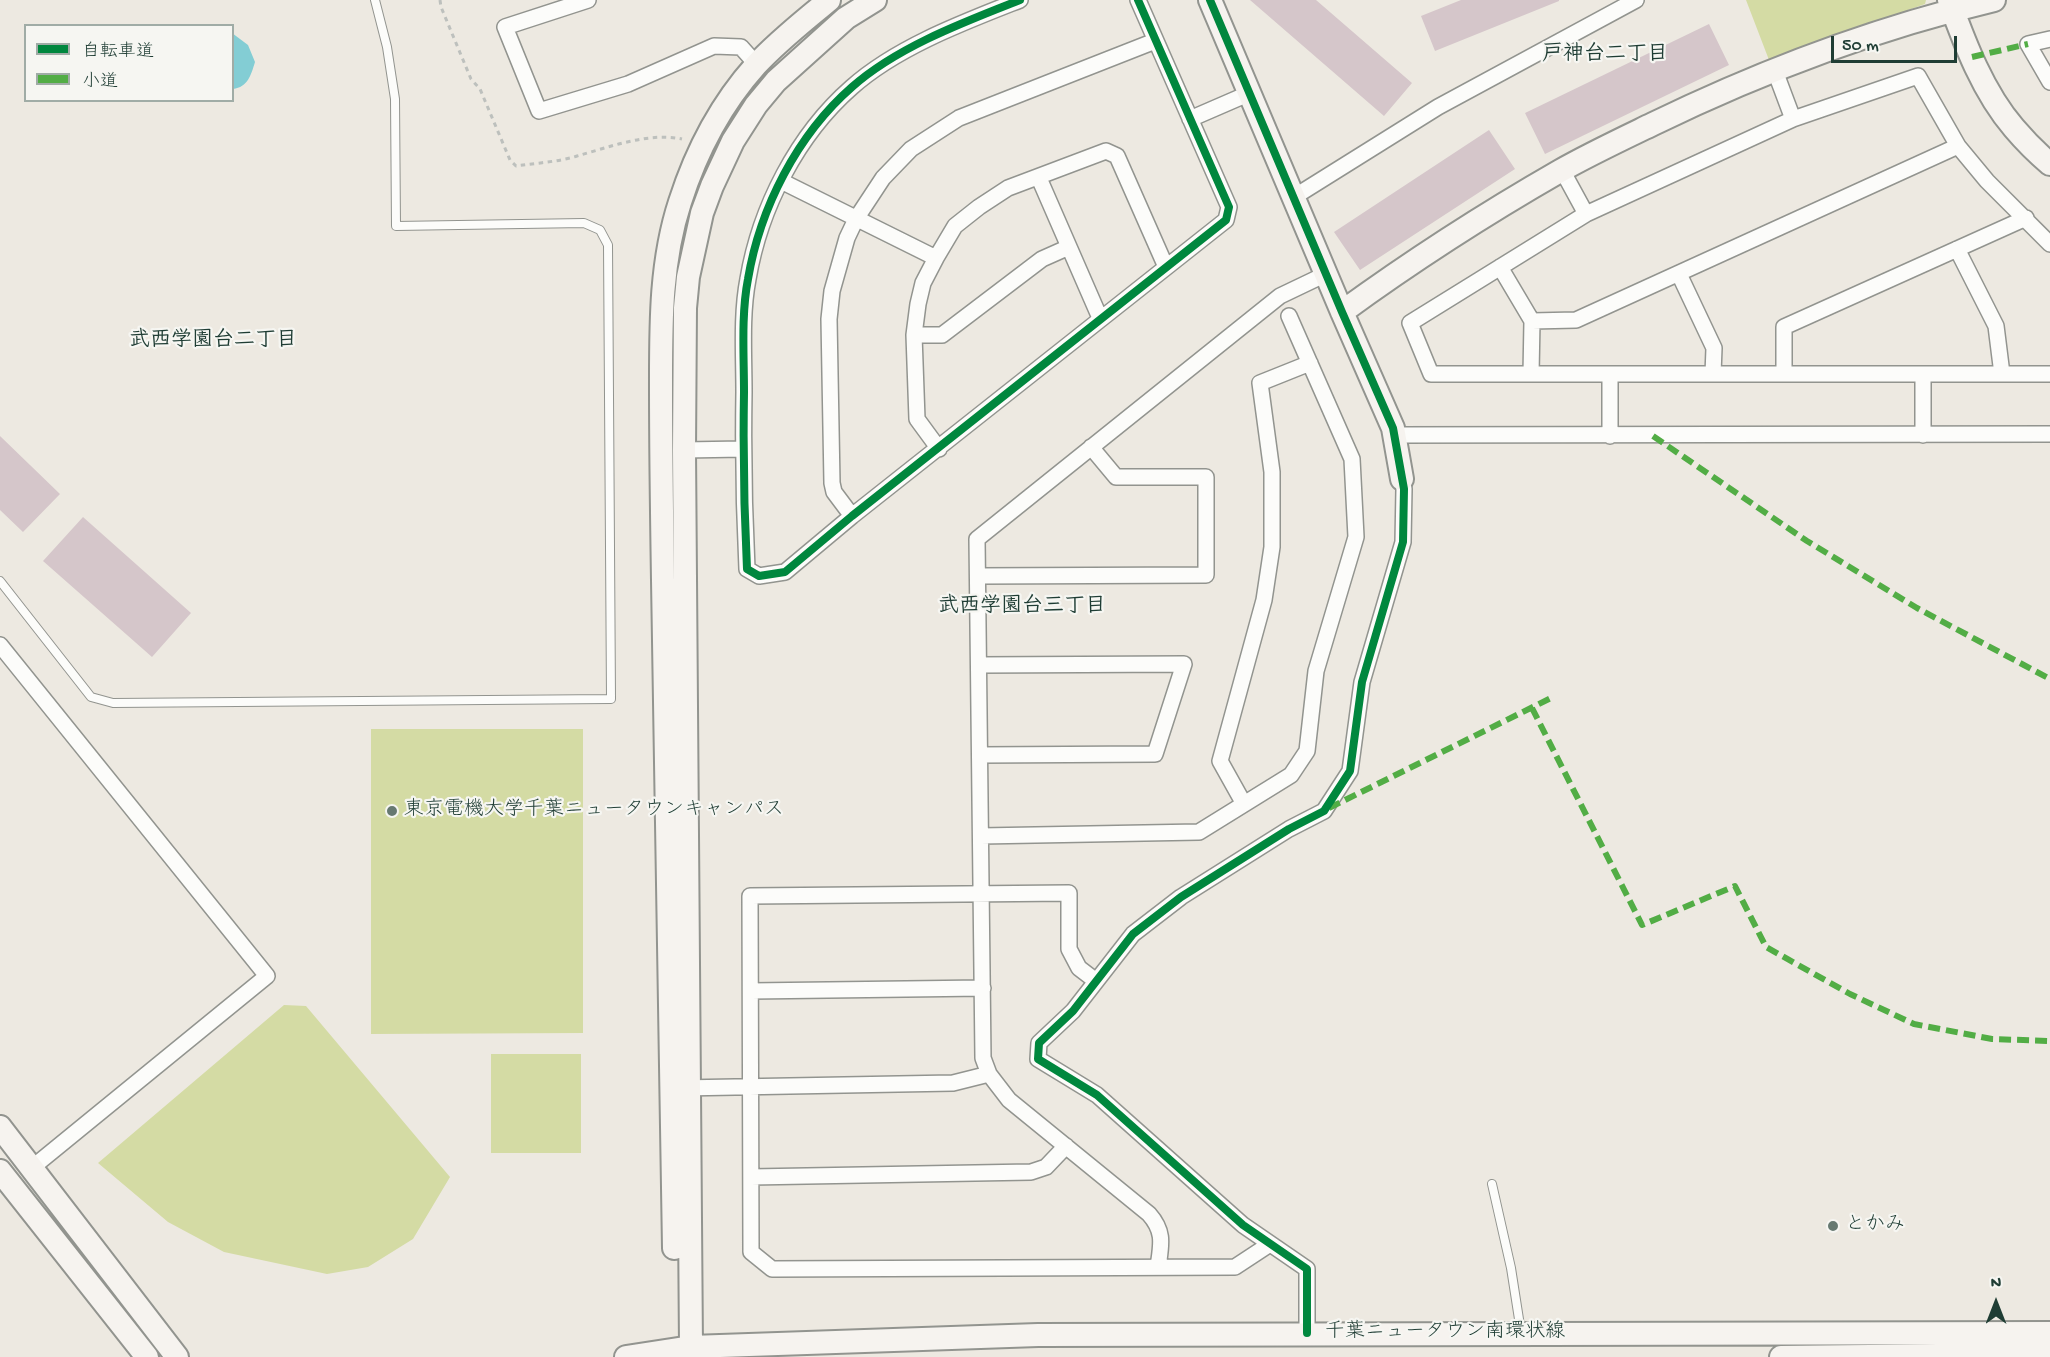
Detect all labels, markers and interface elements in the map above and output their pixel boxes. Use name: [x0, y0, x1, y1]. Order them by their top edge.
legend: [24, 24, 234, 102]
scale bar: [1834, 24, 1960, 62]
text: 50 m: [1842, 36, 1879, 57]
text: 自転車道: [82, 42, 154, 63]
district label: 戸神台二丁目: [1542, 43, 1668, 69]
text: 小道: [82, 72, 118, 93]
district label: 武西学園台二丁目: [129, 329, 297, 355]
district label: 武西学園台三丁目: [938, 595, 1106, 621]
place label: 東京電機大学千葉ニュータウンキャンパス: [404, 799, 784, 823]
marker: 東京電機大学千葉ニュータウンキャンパス: [385, 804, 399, 818]
place label: とかみ: [1845, 1214, 1905, 1238]
marker: とかみ: [1826, 1219, 1840, 1233]
north arrow: [1966, 1273, 2026, 1333]
text: N: [1991, 1275, 2001, 1294]
street label: 千葉ニュータウン南環状線: [1325, 1321, 1565, 1345]

